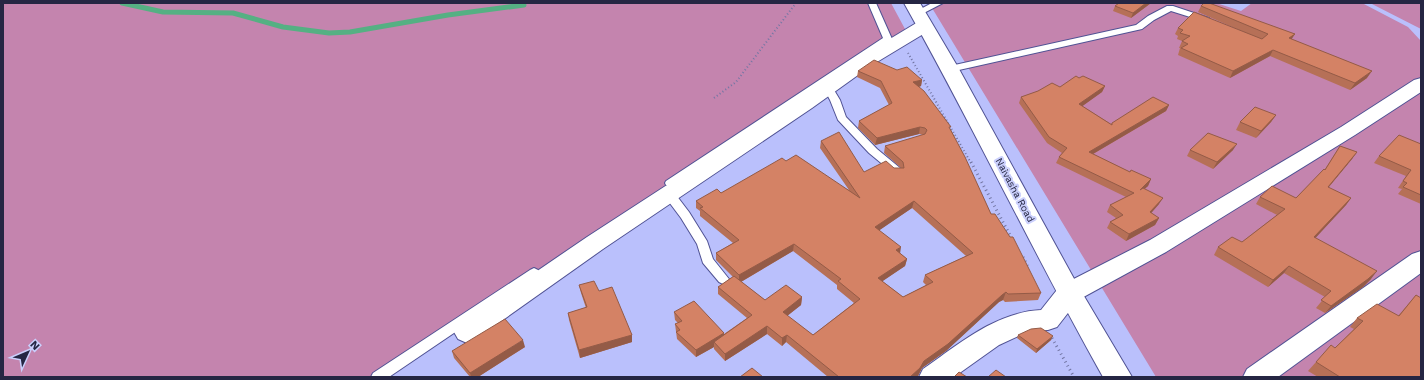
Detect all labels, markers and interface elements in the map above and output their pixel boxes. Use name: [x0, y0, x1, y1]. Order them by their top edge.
street label: Naivasha Road: [993, 156, 1037, 224]
north arrow: [8, 332, 48, 372]
text: N: [27, 338, 42, 353]

